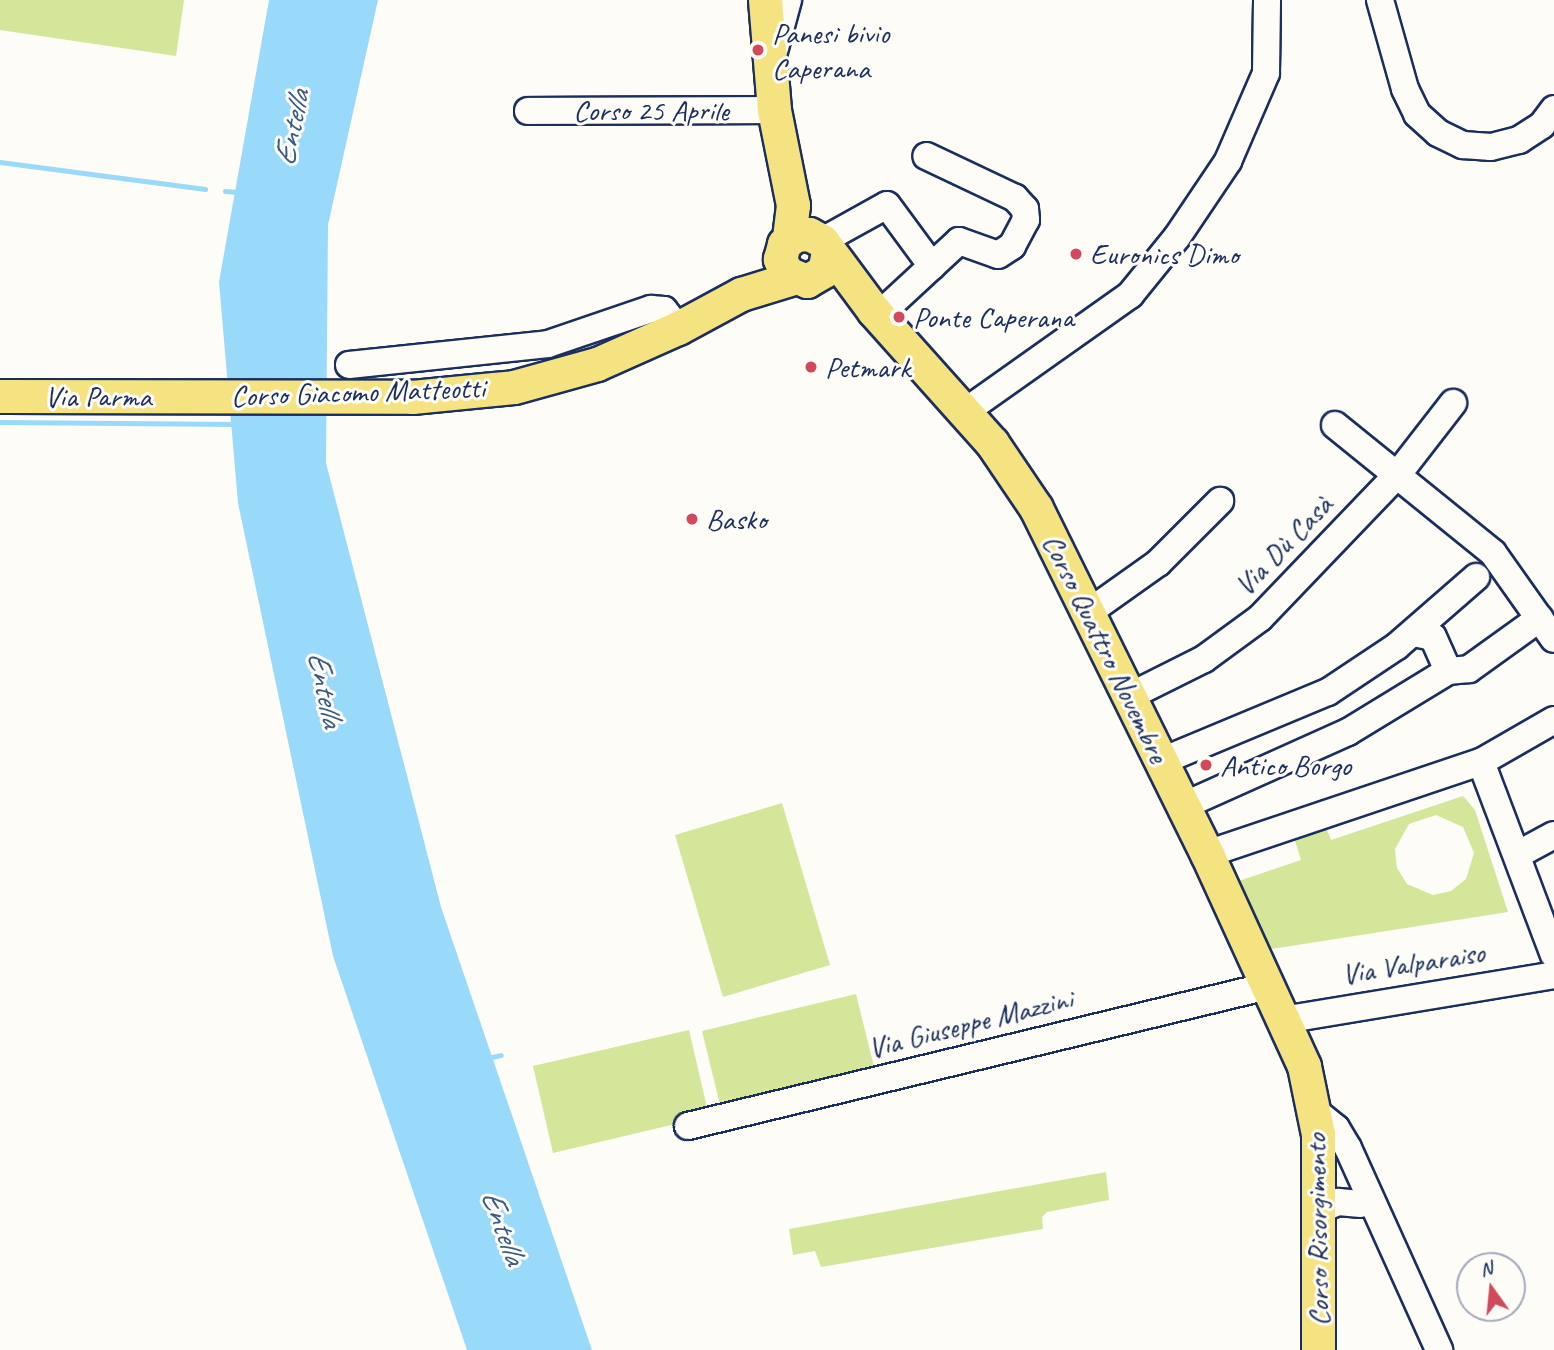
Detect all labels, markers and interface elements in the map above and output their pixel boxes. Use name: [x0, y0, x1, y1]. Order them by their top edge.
place label: Panesi bivio Caperana: [772, 15, 889, 86]
marker: Panesi bivio Caperana: [750, 42, 766, 58]
water label: Entella: [265, 87, 319, 169]
street label: Corso 25 Aprile: [573, 92, 729, 128]
place label: Euronics Dimo: [1090, 236, 1237, 272]
marker: Euronics Dimo: [1068, 246, 1084, 262]
place label: Ponte Caperana: [913, 299, 1075, 335]
marker: Ponte Caperana: [891, 309, 907, 325]
place label: Petmark: [825, 349, 910, 385]
marker: Petmark: [803, 359, 819, 375]
street label: Corso Giacomo Matteotti: [230, 370, 486, 414]
street label: Via Parma: [45, 378, 151, 414]
street label: Via Dù Casà: [1226, 487, 1340, 603]
place label: Basko: [706, 501, 766, 537]
marker: Basko: [684, 511, 700, 527]
street label: Corso Quattro Novembre: [1035, 527, 1177, 769]
water label: Entella: [298, 648, 352, 730]
place label: Antico Borgo: [1220, 747, 1351, 783]
marker: Antico Borgo: [1198, 757, 1214, 773]
street label: Via Valparaiso: [1339, 934, 1487, 992]
street label: Via Giuseppe Mazzini: [864, 980, 1076, 1066]
street label: Corso Risorgimento: [1297, 1133, 1337, 1327]
water label: Entella: [472, 1185, 534, 1269]
north arrow: [1456, 1252, 1526, 1322]
text: N: [1477, 1256, 1495, 1282]

